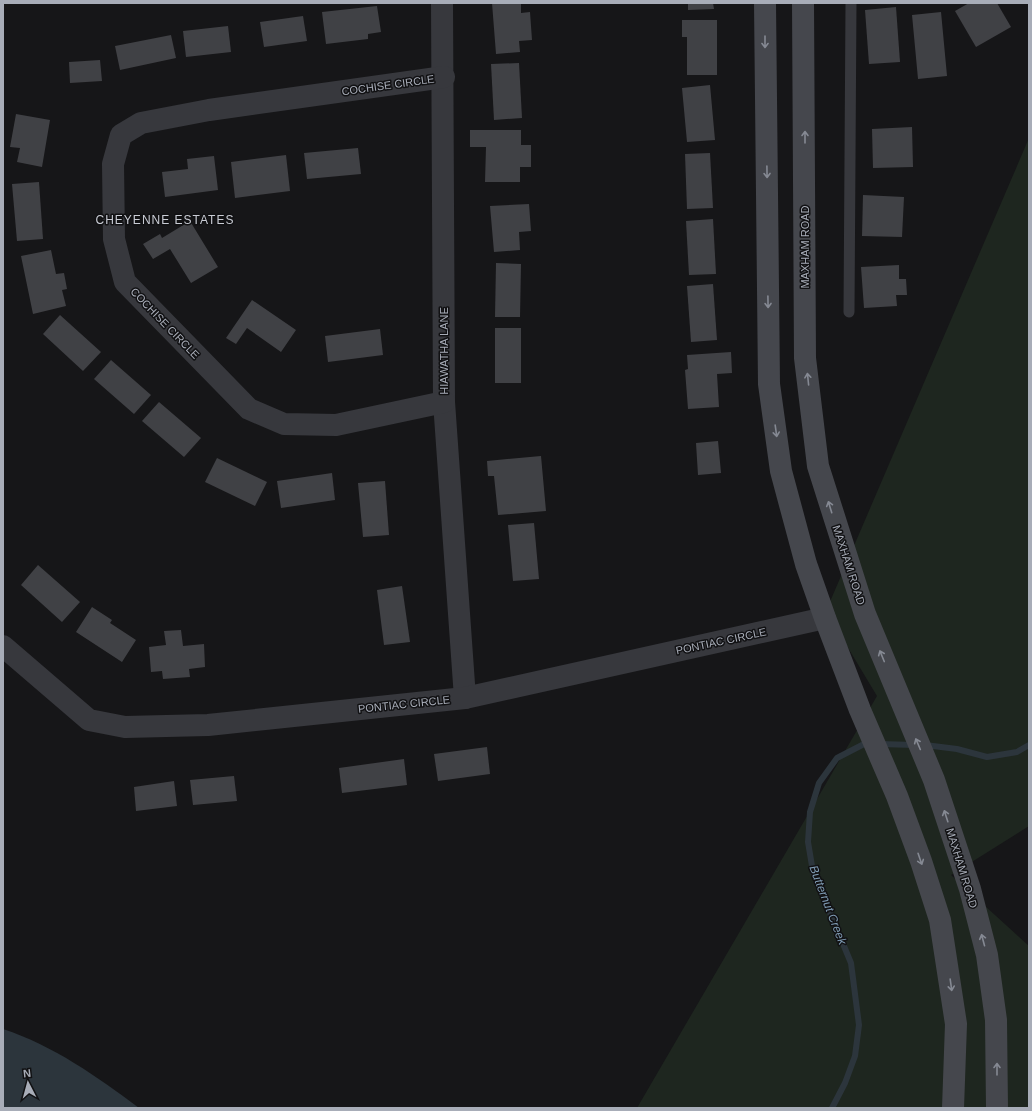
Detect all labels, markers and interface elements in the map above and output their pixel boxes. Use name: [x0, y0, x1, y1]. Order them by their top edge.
one-way arrow: [762, 35, 769, 48]
street label: COCHISE CIRCLE: [341, 73, 435, 97]
one-way arrow: [801, 131, 809, 144]
one-way arrow: [763, 165, 770, 178]
street label: MAXHAM ROAD: [799, 205, 811, 289]
district label: CHEYENNE ESTATES: [96, 213, 234, 227]
street label: COCHISE CIRCLE: [128, 285, 202, 361]
one-way arrow: [764, 295, 772, 308]
street label: HIAWATHA LANE: [438, 307, 450, 395]
one-way arrow: [804, 373, 812, 386]
one-way arrow: [772, 425, 780, 438]
one-way arrow: [826, 500, 833, 513]
street label: MAXHAM ROAD: [830, 524, 868, 606]
street label: PONTIAC CIRCLE: [675, 626, 767, 656]
one-way arrow: [877, 650, 885, 662]
street label: PONTIAC CIRCLE: [357, 693, 451, 715]
one-way arrow: [914, 738, 922, 750]
one-way arrow: [941, 810, 949, 822]
street label: MAXHAM ROAD: [944, 826, 980, 910]
one-way arrow: [917, 853, 925, 865]
water label: Butternut Creek: [806, 863, 850, 948]
one-way arrow: [979, 934, 986, 947]
one-way arrow: [947, 978, 955, 991]
north arrow: [8, 1063, 48, 1103]
one-way arrow: [993, 1063, 1001, 1076]
text: N: [22, 1067, 32, 1079]

